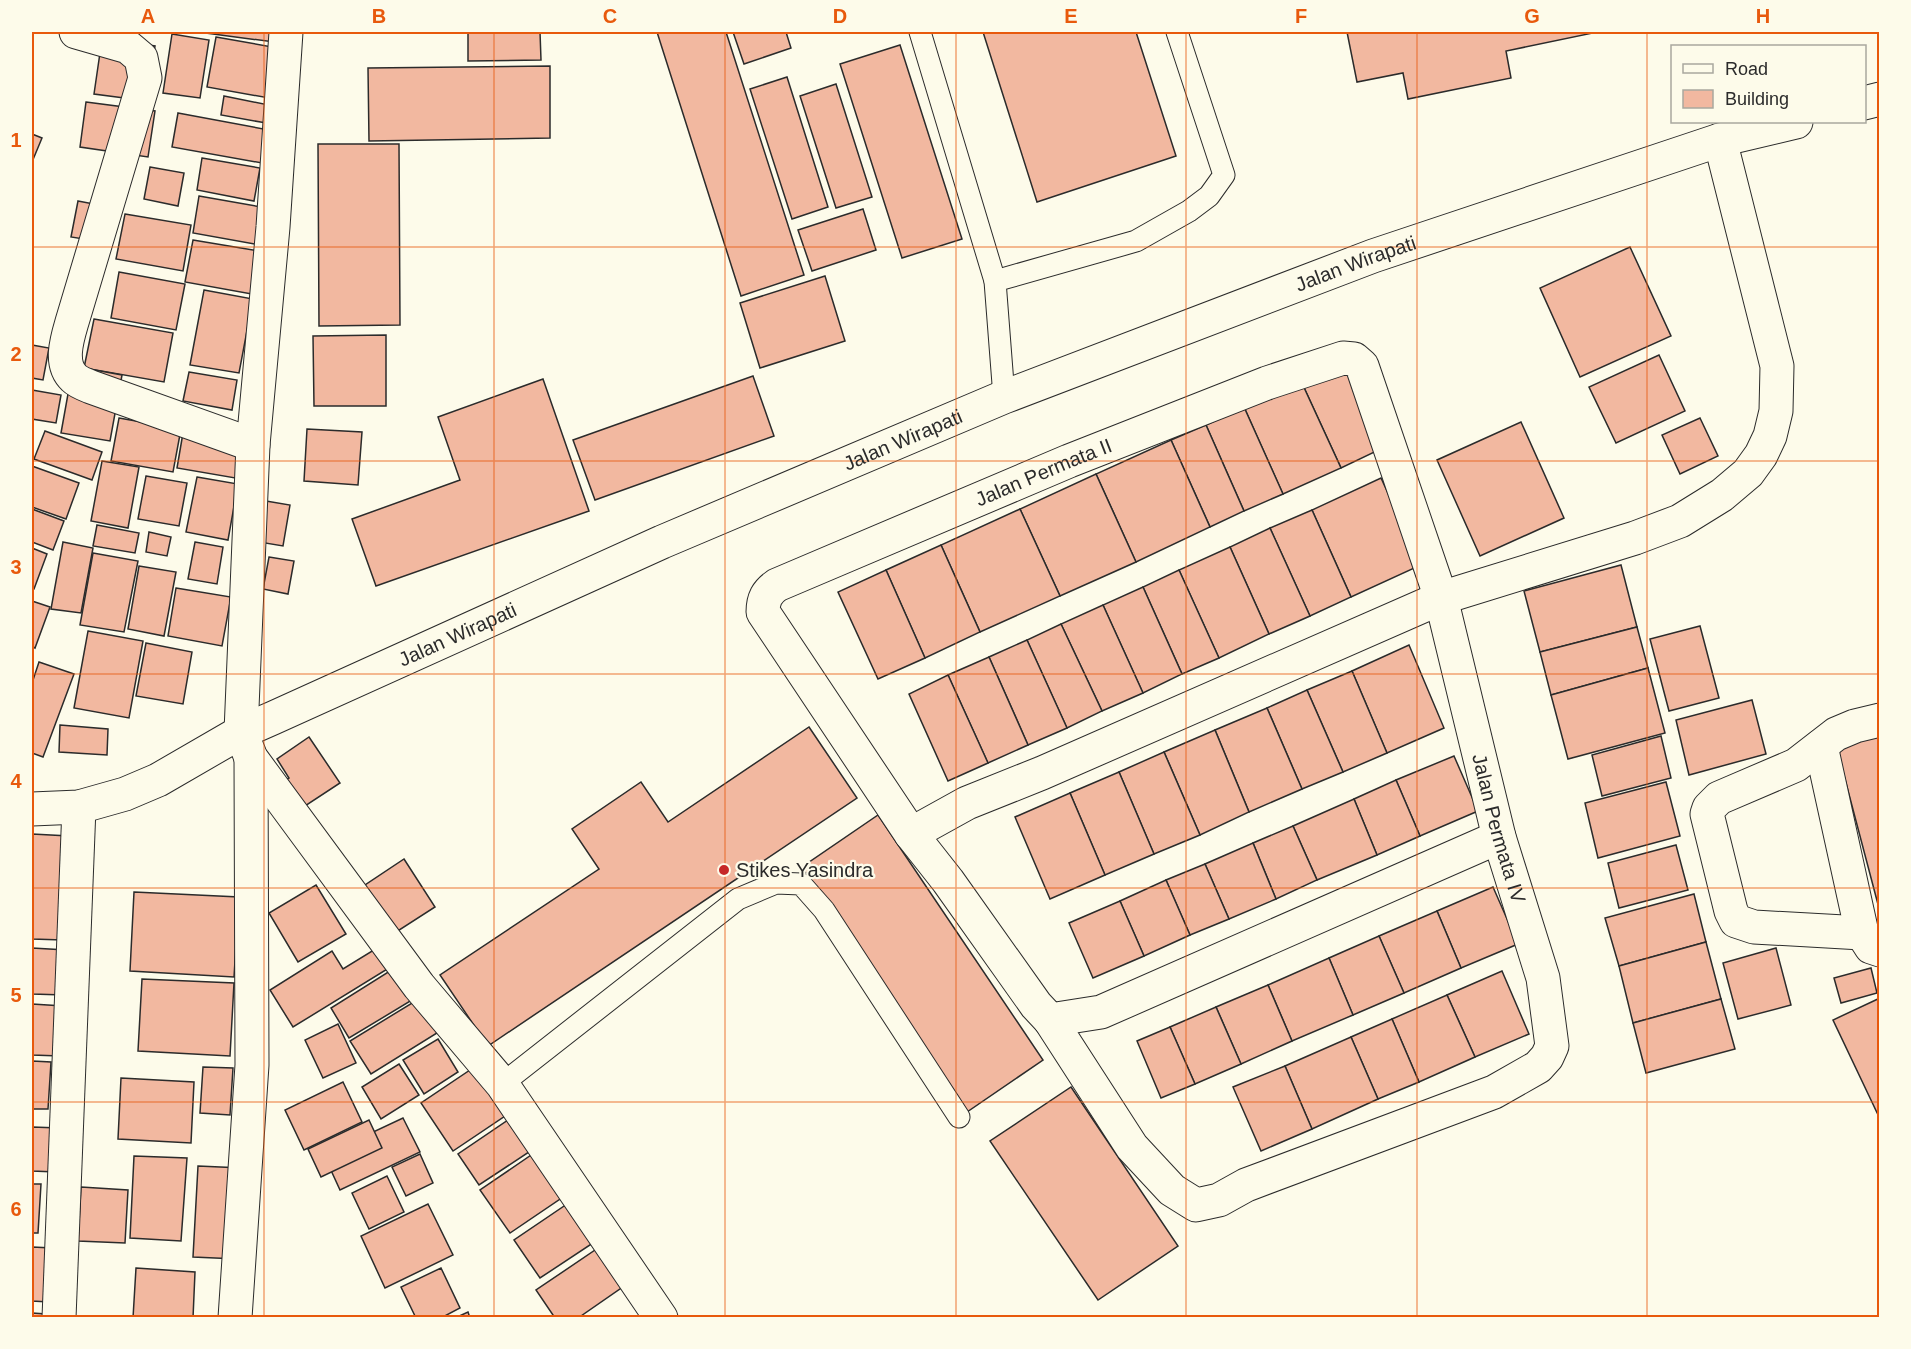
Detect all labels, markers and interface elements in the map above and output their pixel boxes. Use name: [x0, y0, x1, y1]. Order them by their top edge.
text: A: [141, 5, 155, 27]
text: B: [372, 5, 386, 27]
text: C: [603, 5, 617, 27]
text: D: [833, 5, 847, 27]
text: E: [1064, 5, 1078, 27]
text: F: [1295, 5, 1307, 27]
text: G: [1524, 5, 1540, 27]
text: H: [1756, 5, 1770, 27]
legend: [1671, 45, 1866, 123]
text: Road: [1725, 59, 1768, 79]
text: Building: [1725, 89, 1789, 109]
text: 1: [10, 129, 22, 151]
street label: Jalan Wirapati: [1292, 231, 1419, 296]
text: 2: [10, 343, 22, 365]
street label: Jalan Wirapati: [840, 405, 965, 475]
street label: Jalan Permata II: [972, 434, 1115, 511]
text: 3: [10, 556, 22, 578]
street label: Jalan Wirapati: [395, 598, 520, 671]
street label: Jalan Permata IV: [1468, 752, 1530, 906]
text: 4: [10, 770, 22, 792]
place label: Stikes Yasindra: [736, 859, 874, 881]
marker: Stikes Yasindra: [717, 863, 731, 877]
text: 5: [10, 984, 22, 1006]
text: 6: [10, 1198, 22, 1220]

